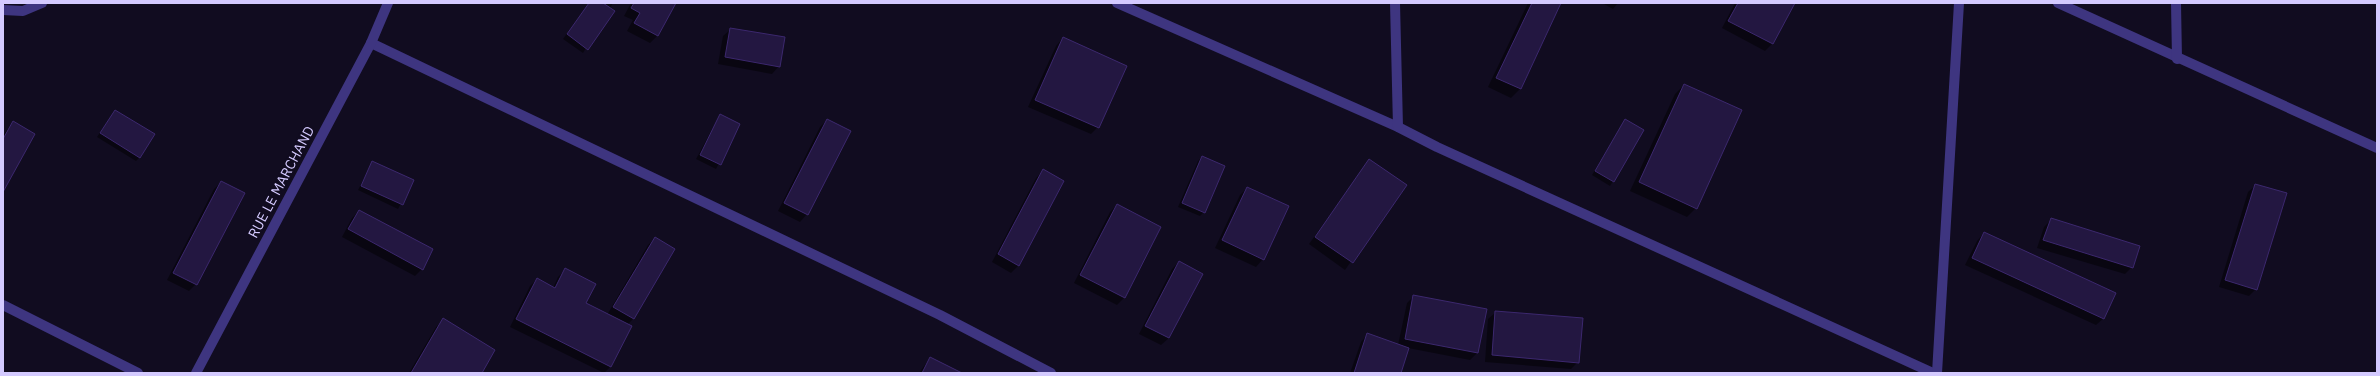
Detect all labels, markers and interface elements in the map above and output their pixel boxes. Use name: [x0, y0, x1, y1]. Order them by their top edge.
street label: RUE LE MARCHAND: [244, 123, 318, 241]

